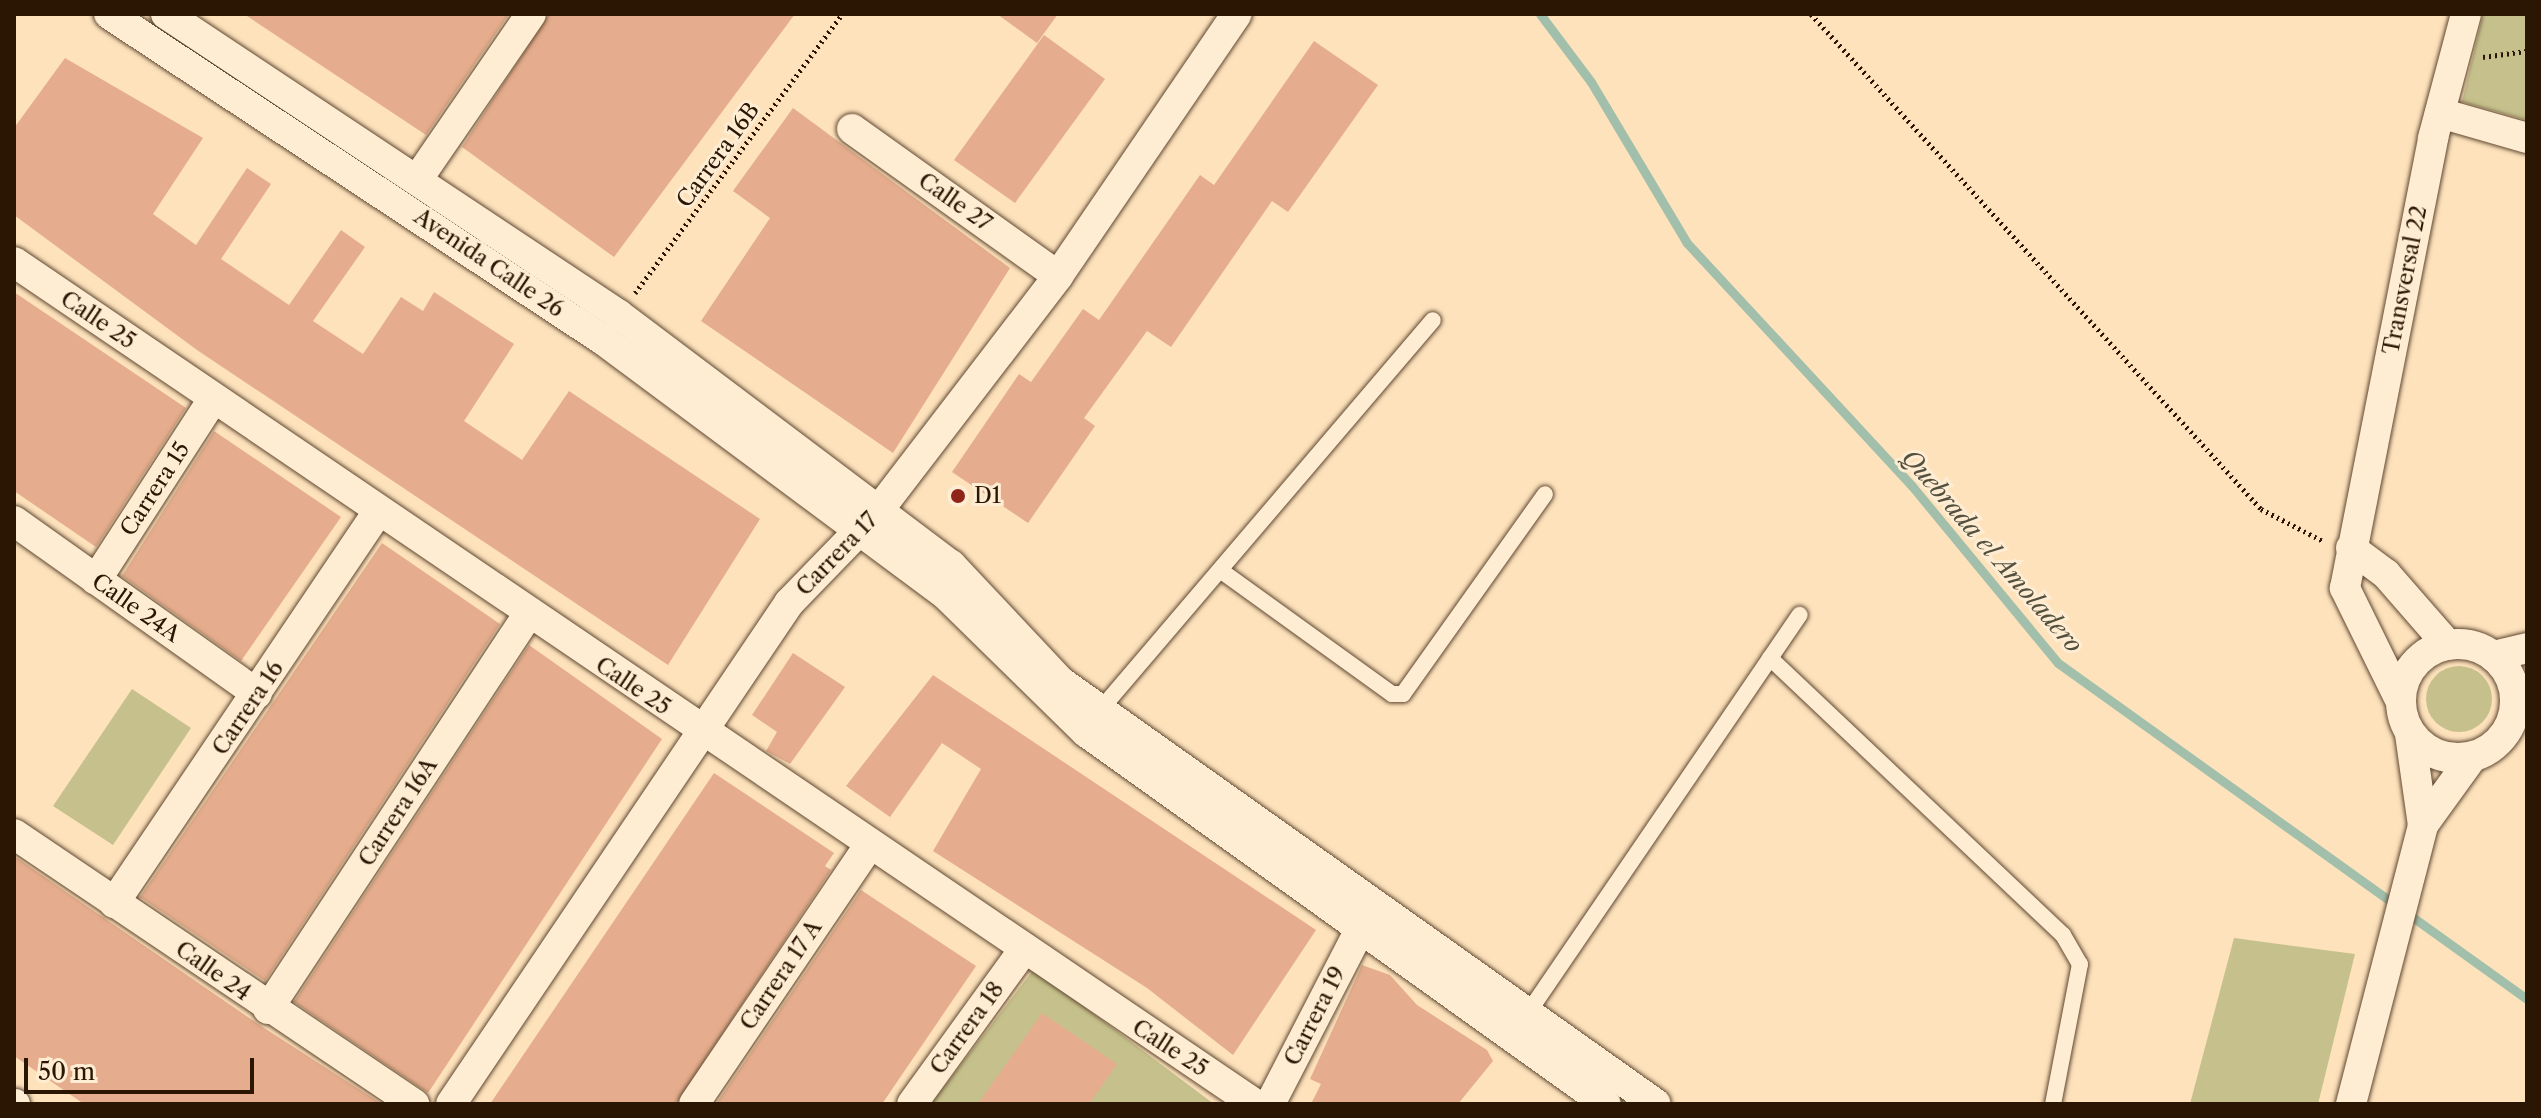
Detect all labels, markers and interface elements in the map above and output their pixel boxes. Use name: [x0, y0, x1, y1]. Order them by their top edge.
street label: Carrera 16B: [671, 97, 765, 213]
street label: Calle 27: [913, 167, 997, 237]
street label: Avenida Calle 26: [409, 203, 569, 323]
street label: Transversal 22: [2378, 203, 2432, 357]
street label: Calle 25: [56, 285, 140, 355]
street label: Carrera 15: [115, 437, 195, 541]
water label: Quebrada el Amoladero: [1896, 443, 2088, 659]
place label: D1: [974, 483, 1001, 509]
marker: D1: [949, 487, 967, 505]
street label: Carrera 17: [791, 507, 883, 601]
street label: Calle 24A: [87, 568, 185, 648]
street label: Calle 25: [591, 651, 675, 721]
street label: Carrera 16: [207, 656, 289, 760]
street label: Carrera 16A: [353, 753, 443, 871]
street label: Carrera 17 A: [734, 915, 828, 1035]
street label: Calle 24: [171, 936, 255, 1006]
street label: Carrera 19: [1279, 962, 1351, 1070]
street label: Carrera 18: [925, 977, 1009, 1079]
street label: Calle 25: [1127, 1014, 1213, 1082]
scale bar: [28, 1042, 258, 1092]
text: 50 m: [38, 1057, 95, 1086]

